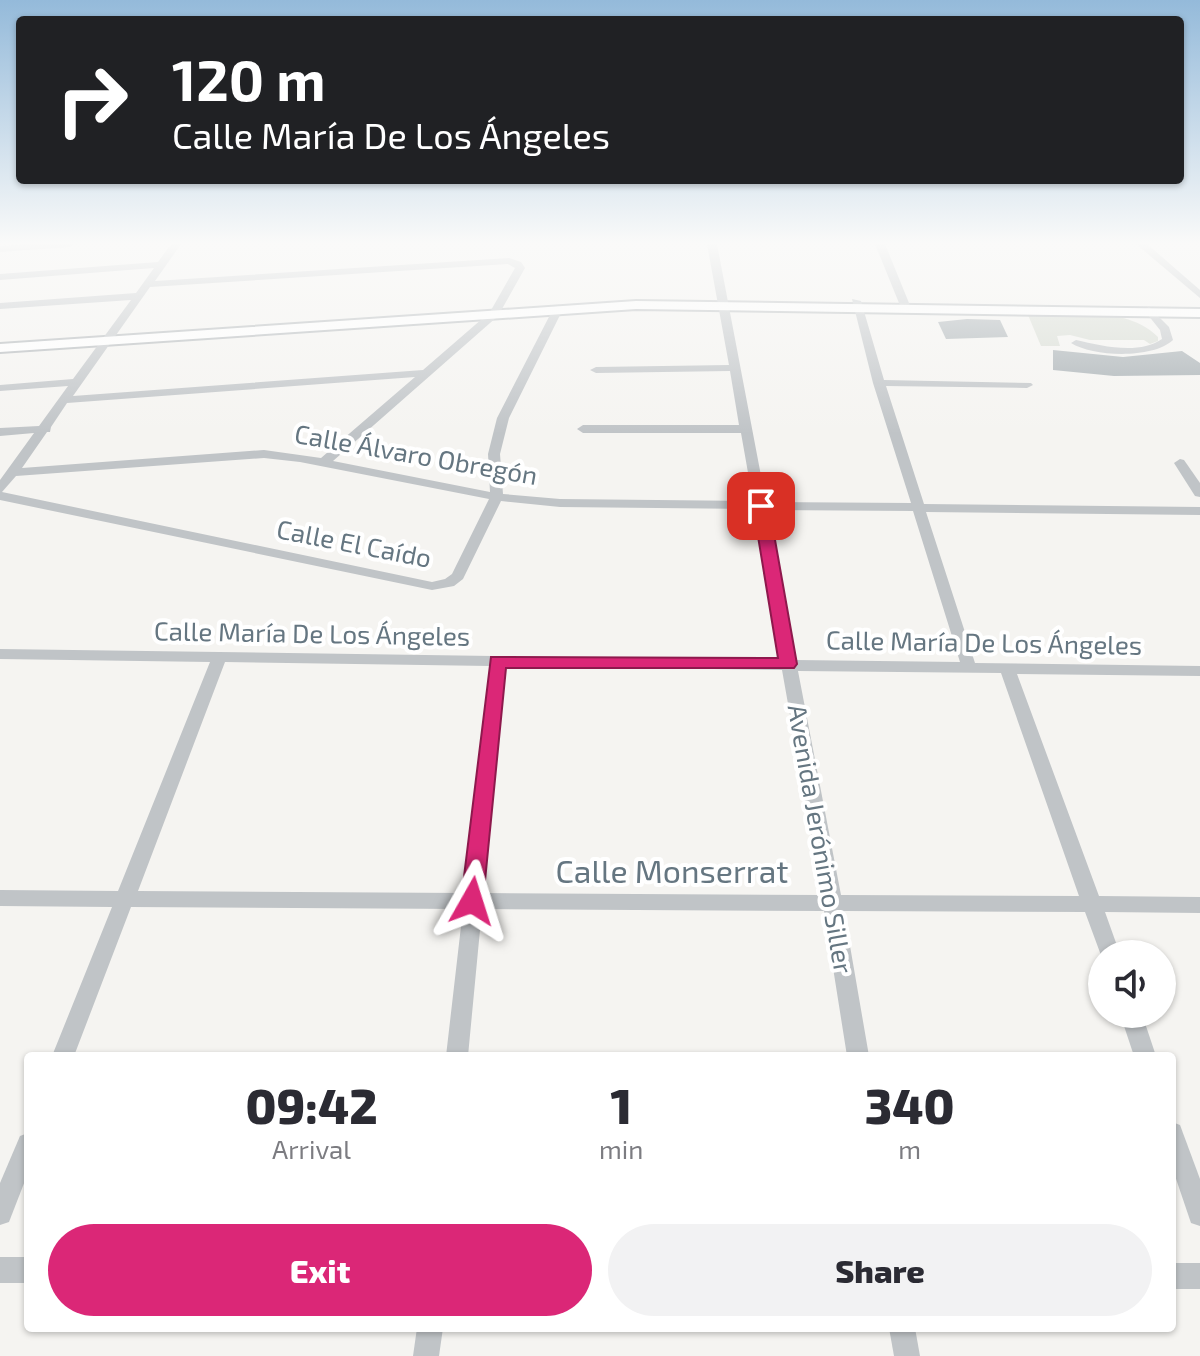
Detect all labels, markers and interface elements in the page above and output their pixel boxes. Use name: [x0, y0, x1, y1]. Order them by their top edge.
text: 120 m: [172, 45, 326, 112]
icon: right: [40, 48, 144, 152]
text: Calle María De Los Ángeles: [172, 113, 610, 156]
street label: Calle Álvaro Obregón: [292, 417, 540, 490]
pin: [727, 472, 795, 540]
icon: arrive: [739, 484, 783, 528]
street label: Calle El Caído: [274, 512, 434, 573]
street label: Calle María De Los Ángeles: [154, 614, 470, 651]
street label: Calle María De Los Ángeles: [826, 623, 1142, 660]
street label: Avenida Jerónimo Siller: [783, 702, 860, 976]
street label: Calle Monserrat: [556, 851, 788, 889]
position arrow: [430, 859, 514, 943]
map controls: [1088, 940, 1176, 1028]
button: sound: [1088, 940, 1176, 1028]
text: 09:42: [245, 1076, 378, 1134]
text: 1: [610, 1076, 632, 1134]
text: 340: [865, 1076, 955, 1134]
text: Arrival: [272, 1133, 351, 1164]
text: min: [599, 1133, 643, 1164]
text: m: [898, 1133, 921, 1164]
button: Exit: [48, 1224, 592, 1316]
button: Share: [608, 1224, 1152, 1316]

